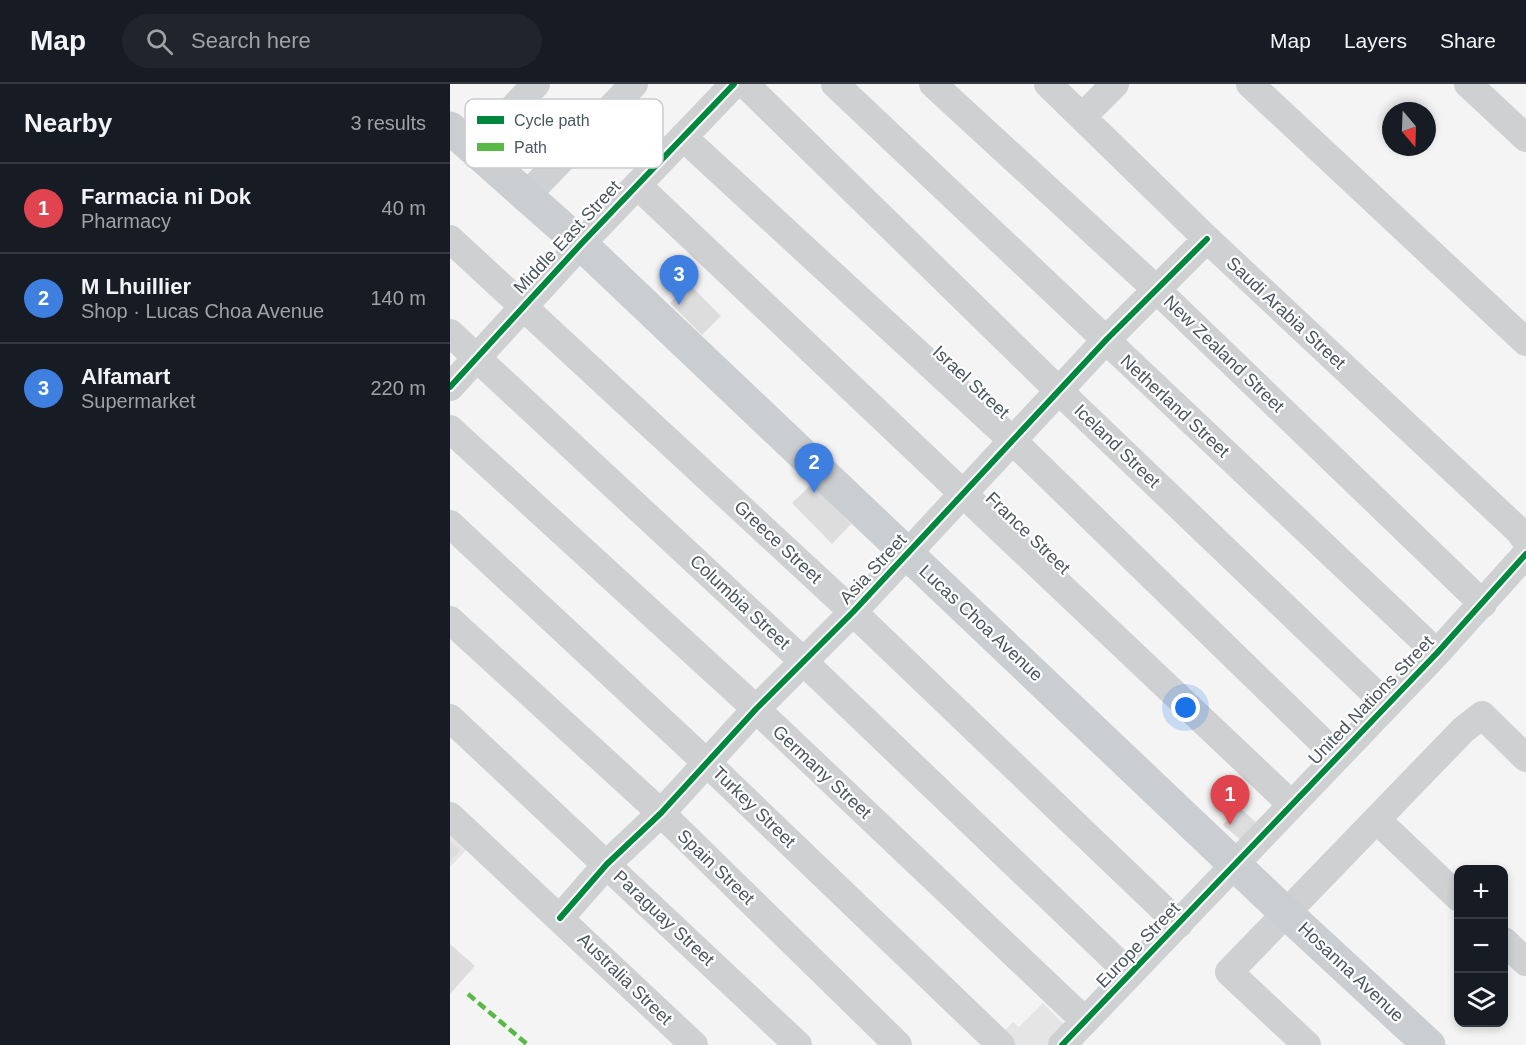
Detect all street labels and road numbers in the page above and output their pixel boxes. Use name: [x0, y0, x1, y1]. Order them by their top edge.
street label: Middle East Street: [510, 176, 624, 298]
street label: Saudi Arabia Street: [1222, 253, 1350, 373]
street label: New Zealand Street: [1160, 292, 1288, 416]
street label: Israel Street: [929, 342, 1013, 422]
street label: Netherland Street: [1117, 351, 1233, 461]
street label: Iceland Street: [1070, 400, 1164, 492]
street label: France Street: [982, 488, 1074, 578]
street label: Greece Street: [730, 496, 826, 588]
street label: Asia Street: [836, 530, 910, 608]
street label: Columbia Street: [686, 551, 794, 653]
street label: Lucas Choa Avenue: [915, 561, 1047, 685]
street label: United Nations Street: [1304, 632, 1438, 768]
street label: Germany Street: [769, 721, 875, 823]
street label: Turkey Street: [708, 763, 800, 851]
street label: Spain Street: [673, 825, 759, 909]
street label: Paraguay Street: [610, 866, 718, 970]
street label: Europe Street: [1092, 898, 1184, 992]
street label: Hosanna Avenue: [1294, 918, 1408, 1026]
street label: Australia Street: [574, 929, 676, 1029]

